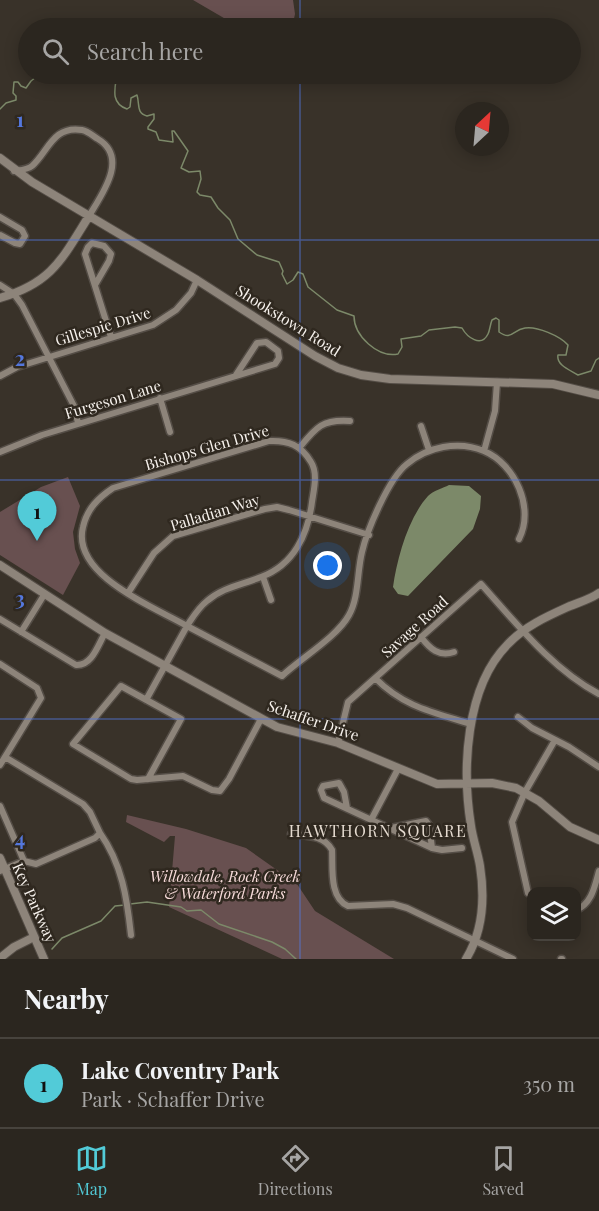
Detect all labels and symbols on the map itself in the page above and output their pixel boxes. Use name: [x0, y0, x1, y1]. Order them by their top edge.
north arrow: [455, 102, 509, 156]
text: 1: [16, 105, 24, 132]
street label: Shookstown Road: [232, 280, 345, 361]
street label: Gillespie Drive: [53, 302, 153, 350]
text: 2: [15, 344, 25, 371]
street label: Furgeson Lane: [62, 375, 163, 423]
street label: Bishops Glen Drive: [142, 420, 271, 474]
street label: Palladian Way: [167, 489, 262, 535]
pin: 1: [18, 492, 57, 541]
your location: [313, 551, 342, 580]
text: 3: [15, 584, 25, 611]
street label: Savage Road: [377, 591, 452, 662]
street label: Schaffer Drive: [265, 695, 362, 745]
district label: HAWTHORN SQUARE: [289, 820, 467, 841]
text: 4: [15, 824, 25, 851]
street label: Key Parkway: [8, 860, 62, 946]
park label: Willowdale, Rock Creek & Waterford Parks: [150, 866, 300, 903]

